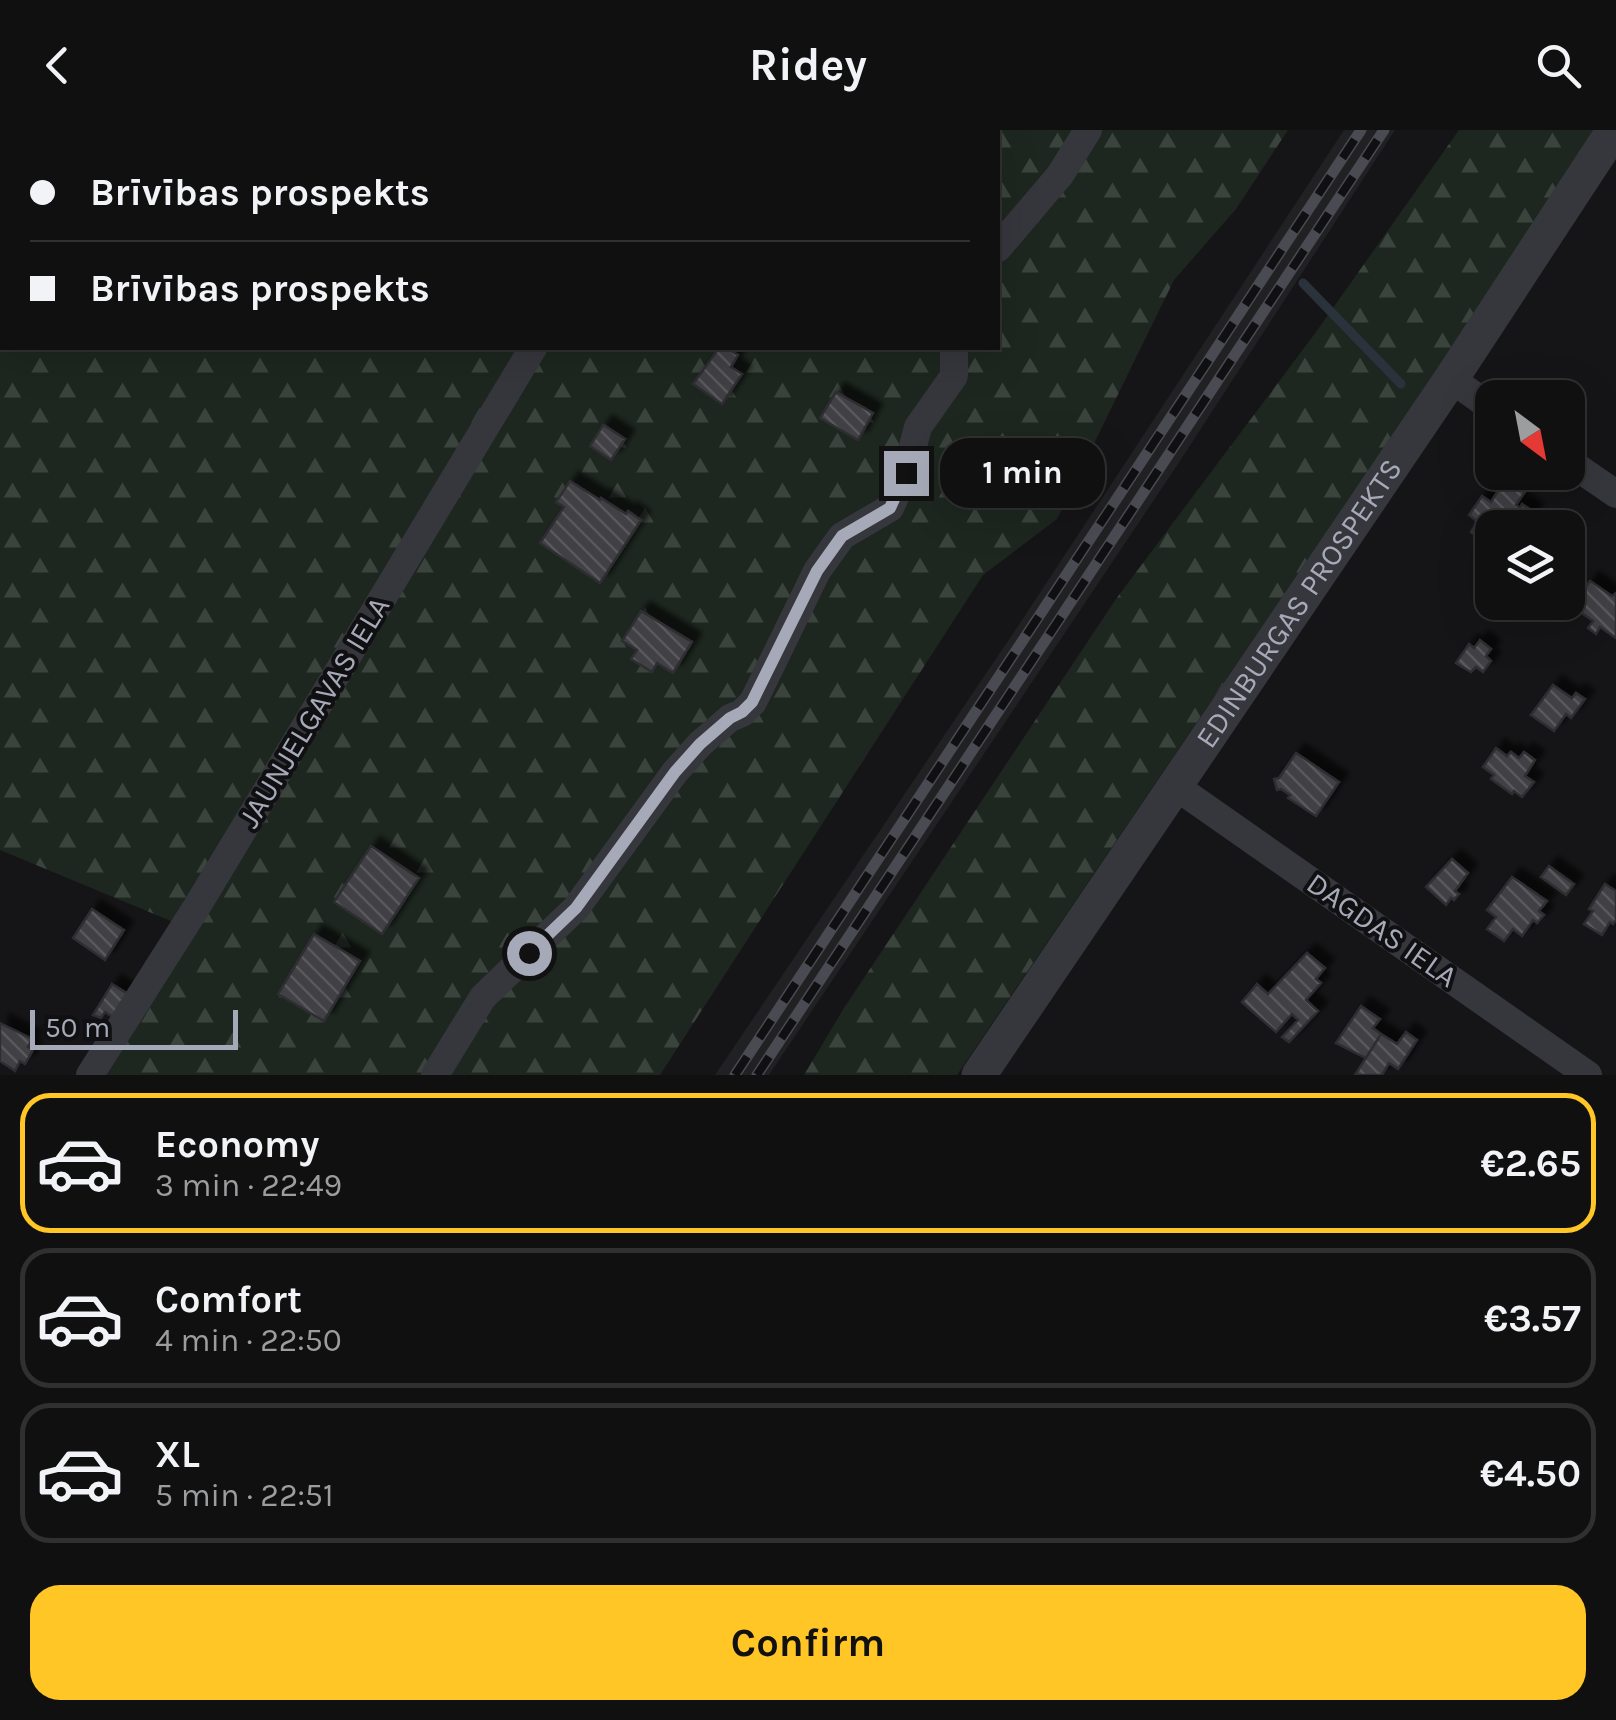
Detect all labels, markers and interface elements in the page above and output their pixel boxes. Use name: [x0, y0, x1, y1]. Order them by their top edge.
icon: back: [30, 38, 85, 93]
icon: search: [1531, 38, 1586, 93]
text: Ridey: [749, 39, 867, 91]
text: Brīvības prospekts: [90, 170, 430, 215]
text: Brīvības prospekts: [90, 266, 430, 311]
north arrow: [1475, 380, 1585, 490]
map controls: [1475, 380, 1585, 620]
callout: 1 min: [941, 438, 1106, 508]
route end: [884, 451, 929, 496]
street label: EDINBURGAS PROSPEKTS: [1188, 452, 1410, 755]
text: 1 min: [982, 454, 1063, 491]
button: layers: [1475, 510, 1585, 620]
street label: JAUNJELGAVAS IELA: [231, 590, 397, 834]
street label: DAGDAS IELA: [1300, 865, 1464, 995]
route start: [507, 931, 552, 976]
scale bar: [30, 1005, 238, 1050]
text: 50 m: [45, 1011, 110, 1044]
icon: car: [35, 1118, 125, 1208]
text: Economy: [155, 1122, 319, 1167]
text: €2.65: [1481, 1141, 1581, 1186]
text: 3 min · 22:49: [155, 1167, 342, 1204]
icon: car: [35, 1273, 125, 1363]
text: Comfort: [155, 1277, 302, 1322]
text: €3.57: [1484, 1296, 1581, 1341]
text: 4 min · 22:50: [155, 1322, 342, 1359]
icon: car: [35, 1428, 125, 1518]
text: XL: [155, 1432, 200, 1477]
text: €4.50: [1480, 1451, 1581, 1496]
text: 5 min · 22:51: [155, 1477, 333, 1514]
button: Confirm: [30, 1585, 1586, 1700]

